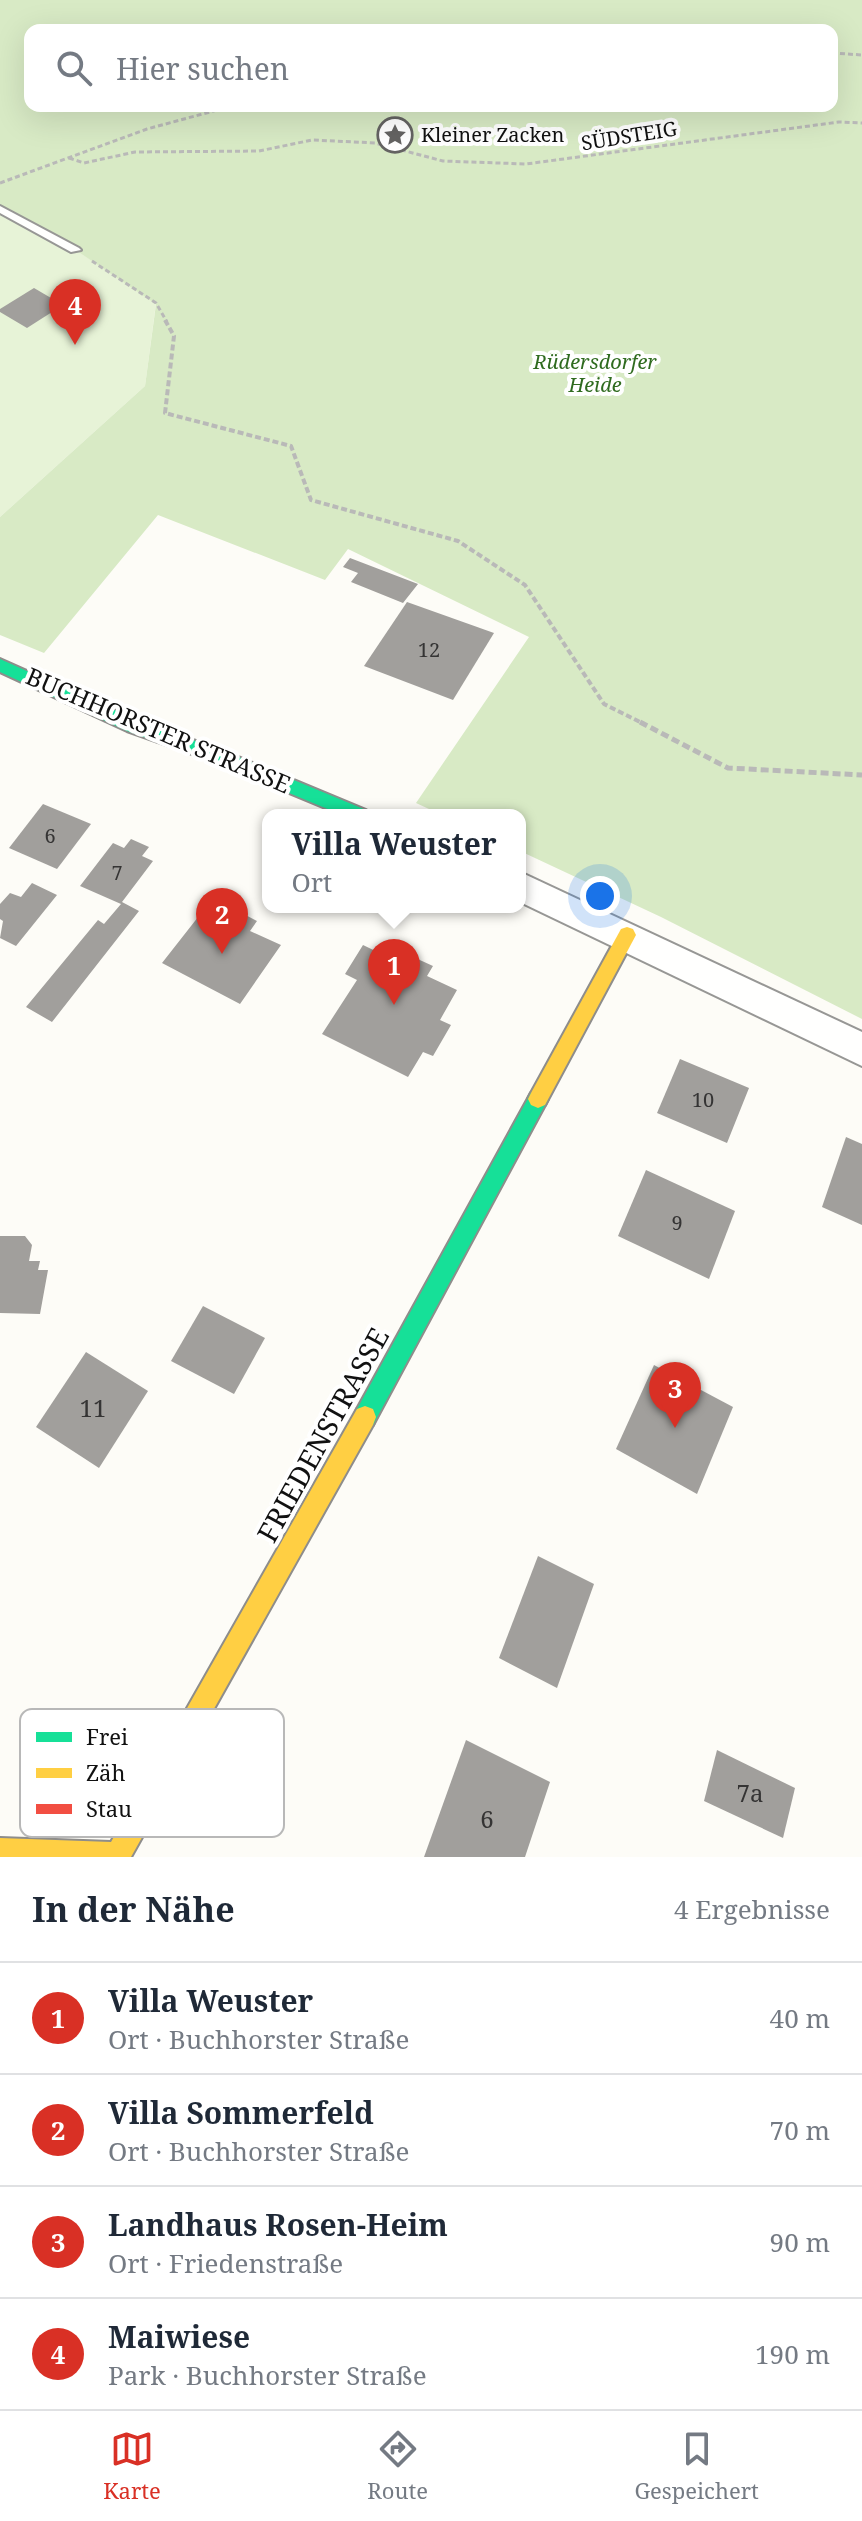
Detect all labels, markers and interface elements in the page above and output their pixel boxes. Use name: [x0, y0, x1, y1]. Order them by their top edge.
search box: [24, 24, 838, 112]
icon: search: [52, 46, 96, 90]
text: Hier suchen: [116, 48, 289, 89]
street label: SÜDSTEIG: [579, 115, 679, 156]
place icon: Kleiner Zacken: [376, 116, 414, 154]
place label: Kleiner Zacken: [421, 121, 564, 148]
pin: 4: [49, 279, 101, 345]
park label: Rüdersdorfer Heide: [532, 348, 657, 398]
house number: 12: [418, 636, 440, 663]
street label: BUCHHORSTER STRASSE: [21, 659, 296, 800]
popup: [262, 809, 526, 913]
house number: 6: [44, 822, 56, 849]
text: Villa Weuster: [291, 823, 497, 864]
house number: 7: [111, 859, 123, 886]
text: Ort: [291, 864, 332, 900]
your location: [580, 876, 620, 916]
pin: 2: [196, 888, 248, 954]
pin: 1: [368, 939, 420, 1005]
house number: 10: [692, 1086, 714, 1113]
house number: 9: [671, 1209, 683, 1236]
street label: FRIEDENSTRASSE: [247, 1321, 397, 1549]
pin: 3: [649, 1362, 701, 1428]
house number: 11: [80, 1391, 106, 1424]
legend: [20, 1709, 284, 1837]
text: Frei: [86, 1721, 128, 1751]
text: Zäh: [86, 1757, 125, 1787]
house number: 7a: [737, 1776, 763, 1809]
text: Stau: [86, 1793, 132, 1823]
house number: 6: [480, 1802, 494, 1835]
text: In der Nähe: [32, 1886, 235, 1932]
text: 4 Ergebnisse: [674, 1891, 830, 1927]
text: Villa Weuster: [108, 1980, 313, 2021]
text: 1: [51, 2000, 65, 2036]
text: 40 m: [770, 2000, 830, 2036]
text: Ort · Buchhorster Straße: [108, 2021, 409, 2057]
text: Villa Sommerfeld: [108, 2092, 374, 2133]
text: 2: [51, 2112, 65, 2148]
text: 70 m: [770, 2112, 830, 2148]
text: Ort · Buchhorster Straße: [108, 2133, 409, 2169]
text: Landhaus Rosen-Heim: [108, 2204, 448, 2245]
text: 3: [51, 2224, 65, 2260]
text: 90 m: [770, 2224, 830, 2260]
text: Ort · Friedenstraße: [108, 2245, 343, 2281]
text: Maiwiese: [108, 2316, 250, 2357]
text: 4: [51, 2336, 65, 2372]
text: 190 m: [755, 2336, 830, 2372]
text: Park · Buchhorster Straße: [108, 2357, 427, 2393]
tab: Karte: [103, 2427, 161, 2505]
tab: Route: [367, 2427, 428, 2505]
tab: Gespeichert: [634, 2427, 759, 2505]

